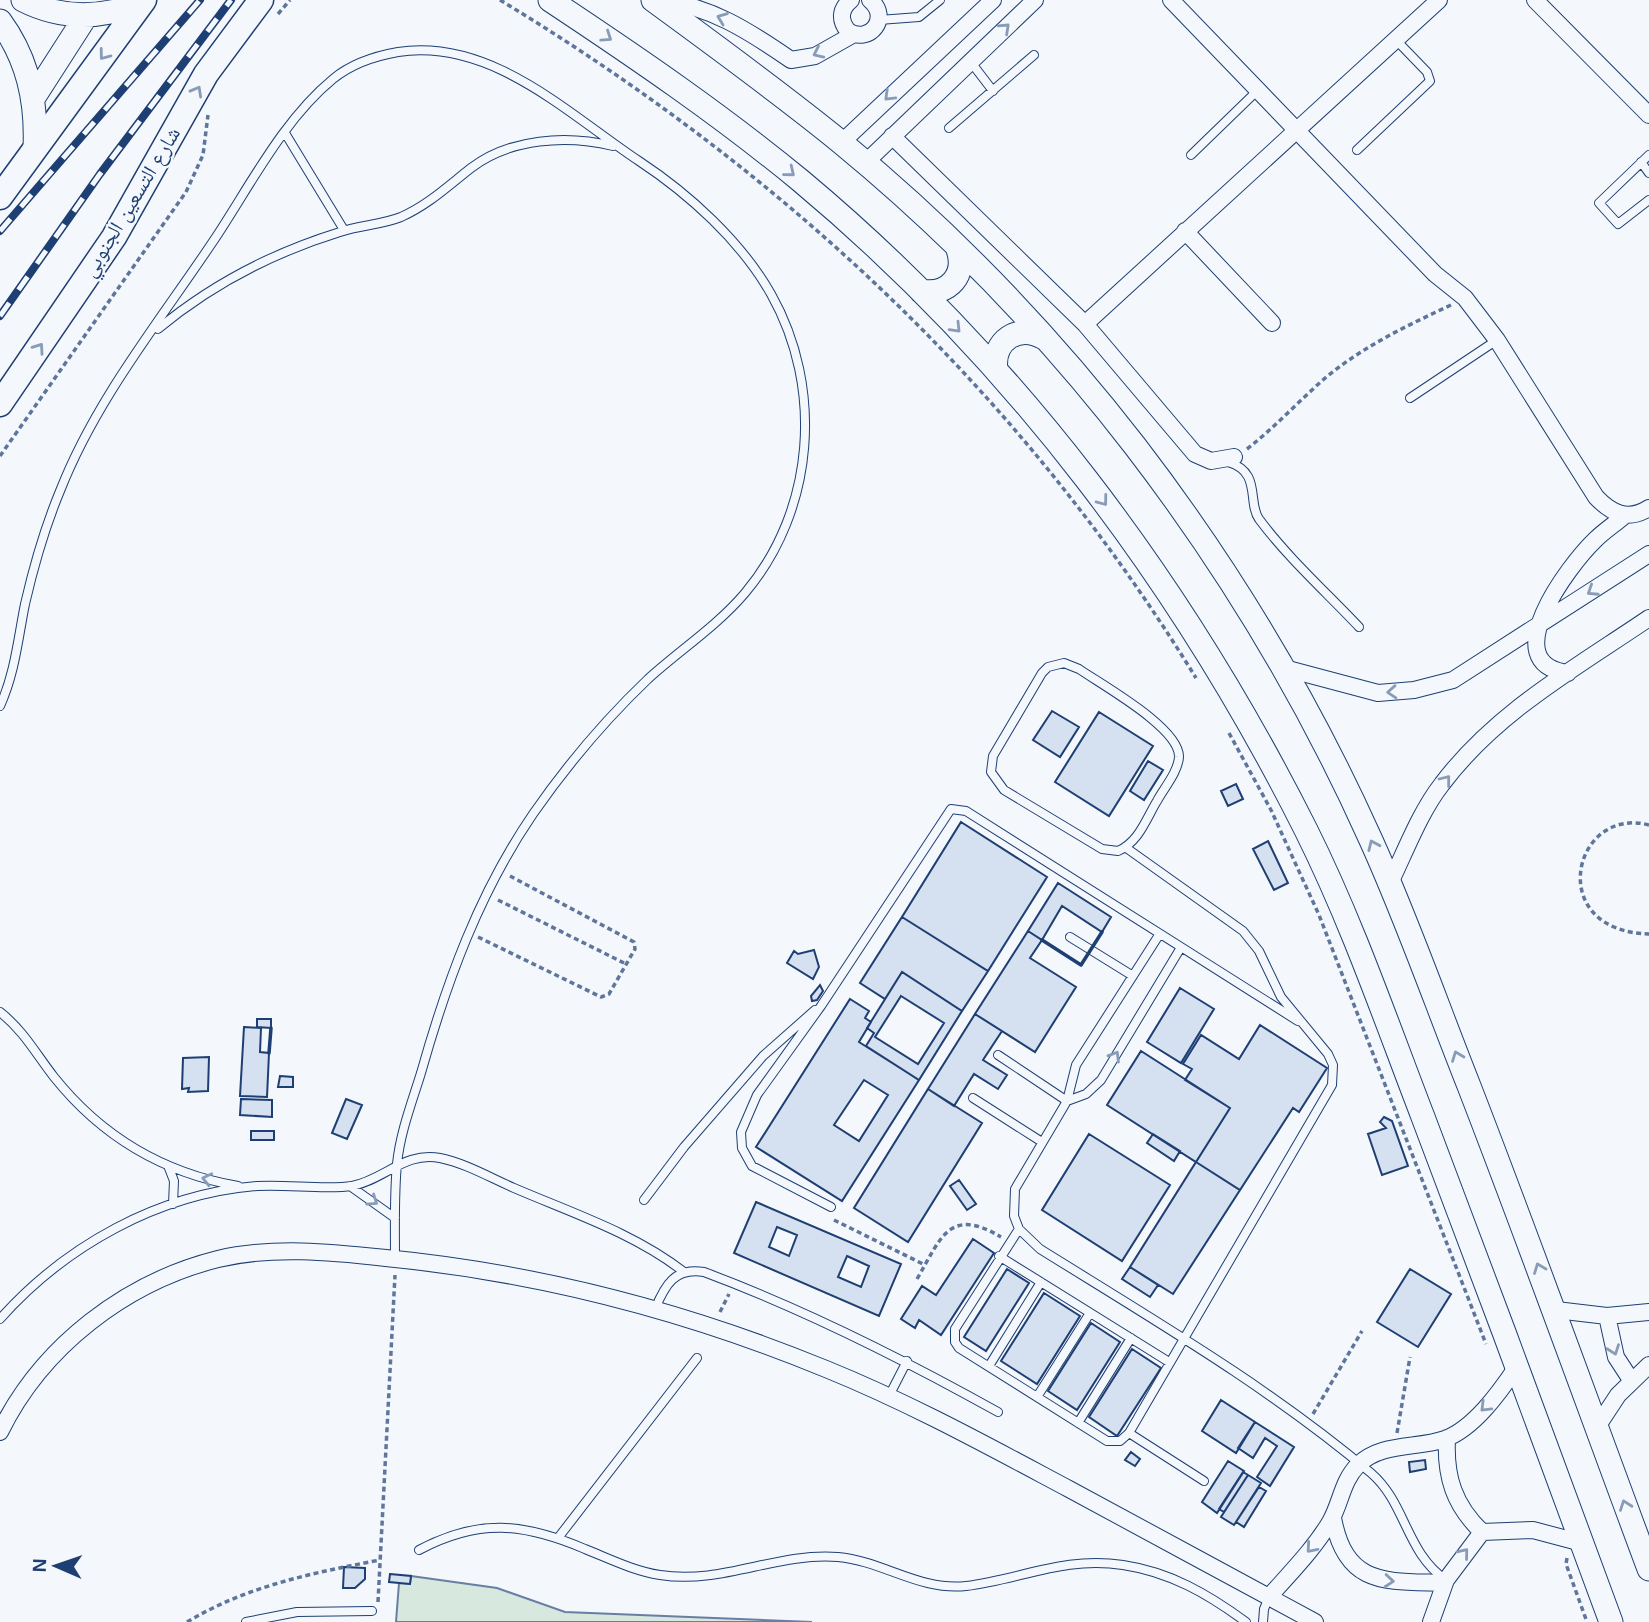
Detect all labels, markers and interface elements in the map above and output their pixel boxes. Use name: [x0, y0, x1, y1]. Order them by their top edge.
one-way arrow: [717, 12, 729, 26]
one-way arrow: [997, 24, 1010, 37]
one-way arrow: [599, 29, 612, 42]
one-way arrow: [813, 45, 825, 59]
one-way arrow: [99, 47, 112, 60]
one-way arrow: [189, 86, 202, 99]
one-way arrow: [884, 88, 897, 101]
street label: شارع التسعين الجنوبي: [77, 123, 189, 284]
one-way arrow: [782, 164, 794, 177]
one-way arrow: [947, 320, 960, 333]
one-way arrow: [31, 342, 44, 355]
one-way arrow: [1095, 493, 1108, 506]
one-way arrow: [1586, 582, 1599, 595]
one-way arrow: [1386, 684, 1397, 699]
one-way arrow: [1437, 775, 1450, 787]
one-way arrow: [1367, 839, 1381, 852]
one-way arrow: [1107, 1051, 1120, 1064]
one-way arrow: [1451, 1051, 1465, 1063]
one-way arrow: [201, 1173, 213, 1188]
one-way arrow: [365, 1193, 378, 1206]
one-way arrow: [1534, 1263, 1548, 1275]
one-way arrow: [1606, 1344, 1620, 1356]
one-way arrow: [1481, 1399, 1494, 1412]
one-way arrow: [1620, 1500, 1634, 1512]
north arrow: [21, 1531, 91, 1601]
one-way arrow: [1307, 1540, 1319, 1553]
one-way arrow: [1456, 1549, 1468, 1562]
text: N: [29, 1558, 50, 1573]
one-way arrow: [1384, 1573, 1395, 1588]

